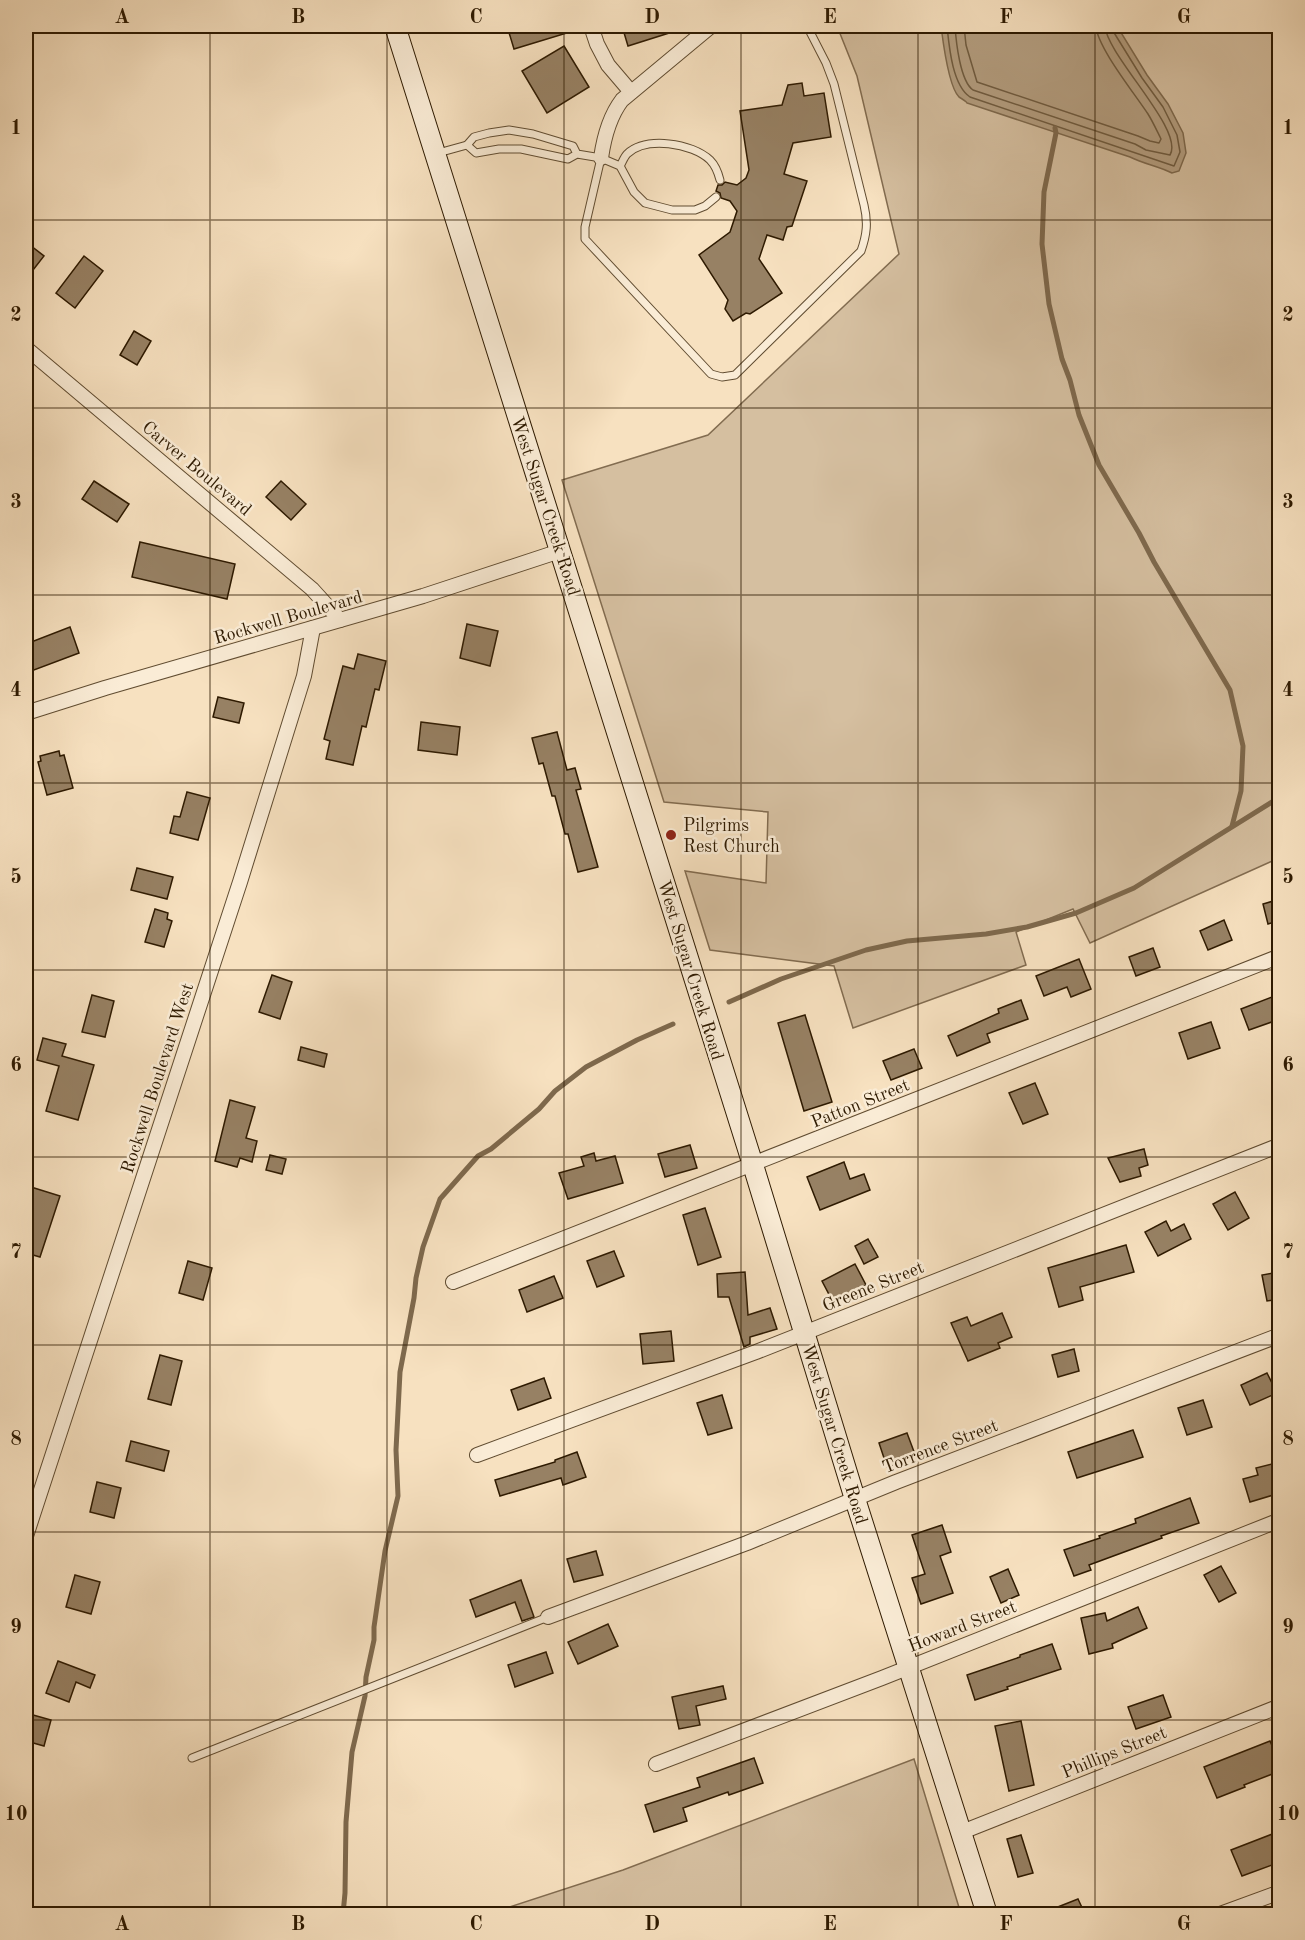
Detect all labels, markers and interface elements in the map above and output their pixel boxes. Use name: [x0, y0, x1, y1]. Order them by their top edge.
text: A: [114, 8, 130, 28]
text: B: [291, 8, 305, 28]
text: C: [469, 8, 483, 28]
text: D: [644, 8, 660, 28]
text: E: [823, 8, 837, 28]
text: F: [999, 8, 1013, 28]
text: G: [1177, 8, 1191, 28]
text: 1: [10, 119, 22, 139]
text: 1: [1282, 119, 1294, 139]
text: 2: [10, 306, 22, 326]
text: 2: [1282, 306, 1294, 326]
street label: West Sugar Creek Road: [508, 414, 583, 598]
street label: Carver Boulevard: [138, 418, 254, 520]
text: 3: [10, 493, 22, 513]
text: 3: [1282, 493, 1294, 513]
street label: Rockwell Boulevard: [212, 588, 365, 648]
text: 4: [10, 681, 22, 701]
text: 4: [1282, 681, 1294, 701]
place label: Pilgrims Rest Church: [683, 817, 780, 856]
marker: Pilgrims Rest Church: [664, 828, 678, 842]
text: 5: [10, 867, 22, 888]
text: 5: [1282, 867, 1294, 888]
street label: West Sugar Creek Road: [654, 878, 726, 1062]
street label: Rockwell Boulevard West: [119, 981, 197, 1176]
text: 6: [10, 1056, 22, 1076]
text: 6: [1282, 1056, 1294, 1076]
street label: Patton Street: [809, 1076, 912, 1132]
text: 7: [10, 1243, 22, 1263]
text: 7: [1282, 1243, 1294, 1263]
street label: Greene Street: [820, 1258, 927, 1315]
street label: West Sugar Creek Road: [798, 1342, 870, 1526]
street label: Torrence Street: [880, 1417, 1001, 1477]
text: 8: [10, 1430, 22, 1450]
text: 8: [1282, 1430, 1294, 1450]
street label: Howard Street: [906, 1598, 1019, 1656]
text: 9: [10, 1618, 22, 1638]
text: 9: [1282, 1618, 1294, 1638]
street label: Phillips Street: [1059, 1724, 1169, 1782]
text: 10: [4, 1805, 28, 1825]
text: 10: [1276, 1805, 1300, 1825]
text: A: [114, 1915, 130, 1935]
text: B: [291, 1915, 305, 1935]
text: C: [469, 1915, 483, 1935]
text: D: [644, 1915, 660, 1935]
text: E: [823, 1915, 837, 1935]
text: F: [999, 1915, 1013, 1935]
text: G: [1177, 1915, 1191, 1935]

